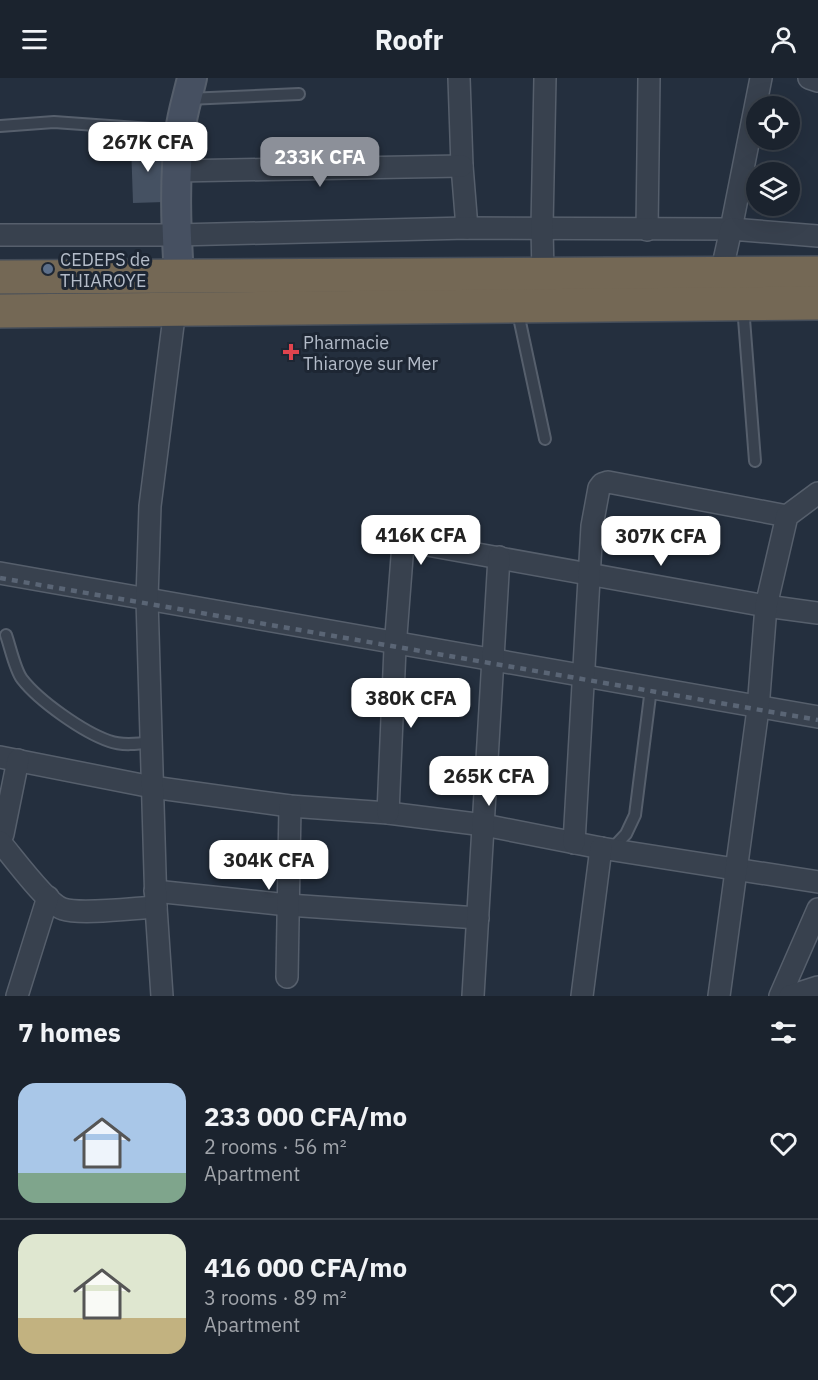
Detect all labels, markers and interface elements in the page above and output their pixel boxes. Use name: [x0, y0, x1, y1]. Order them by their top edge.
text: Roofr: [375, 22, 443, 57]
icon: menu: [18, 23, 51, 56]
icon: person: [767, 23, 800, 56]
map controls: [746, 96, 800, 216]
button: locate: [746, 96, 800, 150]
pin: 267K CFA: [86, 122, 210, 173]
text: 267K CFA: [102, 128, 194, 155]
pin: 233K CFA: [258, 137, 382, 188]
text: 233K CFA: [274, 143, 366, 170]
button: layers: [746, 162, 800, 216]
place label: CEDEPS de THIAROYE: [60, 248, 150, 292]
marker: CEDEPS de THIAROYE: [41, 262, 55, 276]
place label: Pharmacie Thiaroye sur Mer: [303, 331, 439, 375]
marker: Pharmacie Thiaroye sur Mer: [284, 345, 298, 359]
pin: 416K CFA: [359, 515, 483, 566]
pin: 307K CFA: [599, 516, 723, 567]
text: 416K CFA: [375, 521, 467, 548]
text: 307K CFA: [615, 522, 707, 549]
pin: 380K CFA: [349, 678, 473, 729]
text: 380K CFA: [365, 684, 457, 711]
pin: 265K CFA: [427, 756, 551, 807]
text: 265K CFA: [443, 762, 535, 789]
pin: 304K CFA: [207, 840, 331, 891]
text: 304K CFA: [223, 846, 315, 873]
text: 7 homes: [18, 1015, 121, 1049]
icon: filters: [767, 1016, 800, 1049]
text: 233 000 CFA/mo: [204, 1099, 407, 1133]
icon: home: [66, 1107, 138, 1179]
icon: heart: [767, 1127, 800, 1160]
text: 2 rooms · 56 m²: [204, 1133, 347, 1160]
text: Apartment: [204, 1160, 300, 1187]
text: 416 000 CFA/mo: [204, 1250, 407, 1284]
icon: home: [66, 1258, 138, 1330]
icon: heart: [767, 1278, 800, 1311]
text: 3 rooms · 89 m²: [204, 1284, 347, 1311]
text: Apartment: [204, 1311, 300, 1338]

